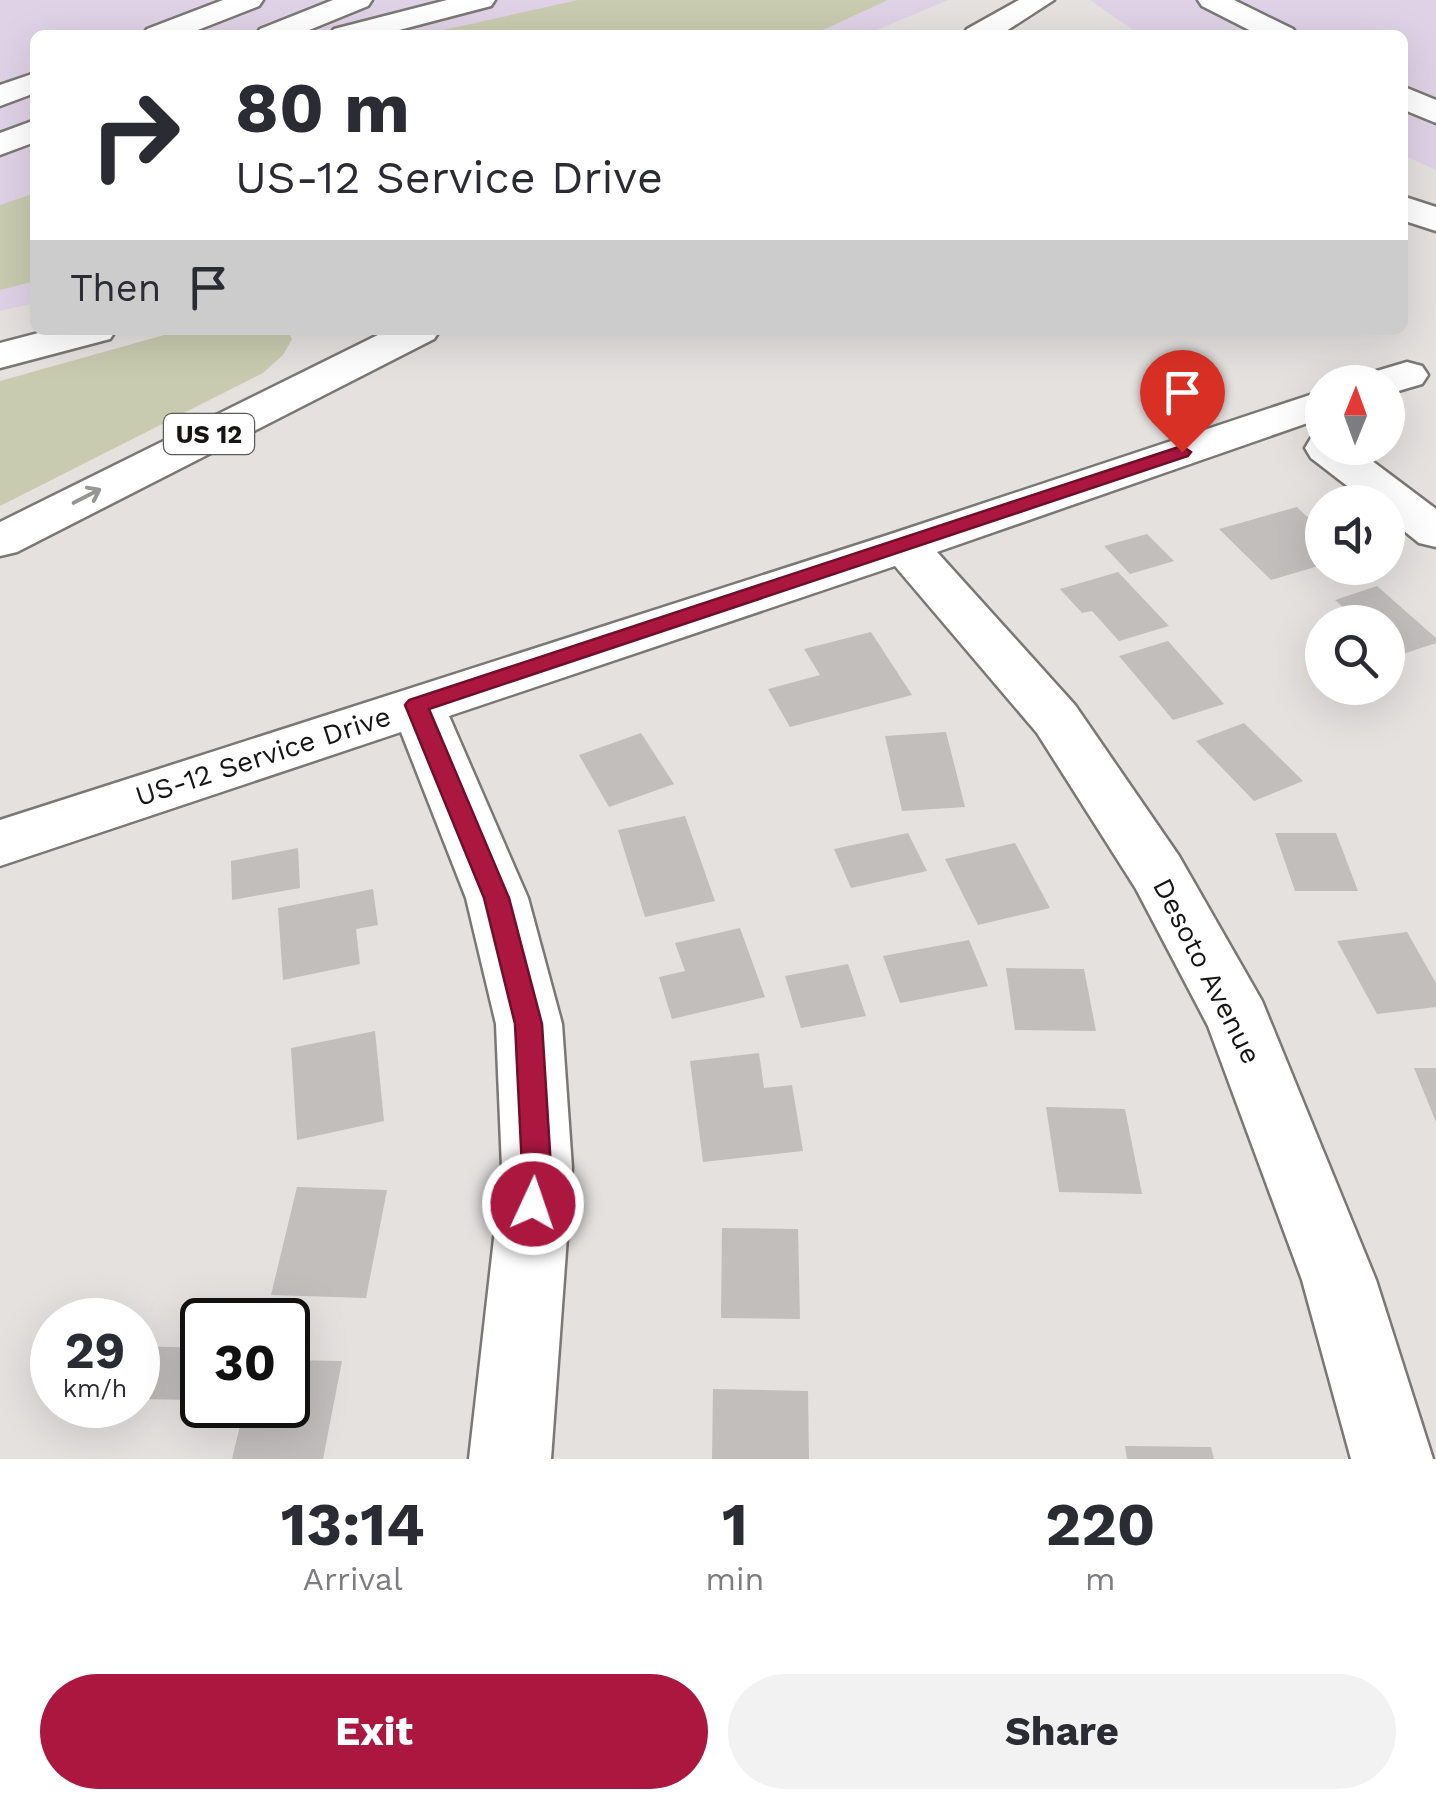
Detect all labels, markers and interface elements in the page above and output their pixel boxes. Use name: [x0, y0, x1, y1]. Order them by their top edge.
text: 80 m: [235, 67, 410, 149]
icon: right: [70, 70, 200, 200]
text: US-12 Service Drive: [235, 151, 663, 204]
icon: arrive: [181, 260, 236, 315]
text: Then: [70, 266, 161, 310]
pin: [1140, 350, 1225, 453]
icon: arrive: [1155, 365, 1210, 420]
north arrow: [1305, 365, 1405, 465]
map controls: [1305, 365, 1405, 705]
road number: US 12: [164, 414, 254, 454]
button: sound: [1305, 485, 1405, 585]
one-way arrow: [71, 486, 101, 505]
button: search: [1305, 605, 1405, 705]
street label: US-12 Service Drive: [131, 699, 395, 813]
street label: Desoto Avenue: [1146, 873, 1268, 1069]
position arrow: [481, 1152, 585, 1256]
speed limit sign: 30: [180, 1298, 310, 1428]
text: 29: [65, 1321, 125, 1380]
text: km/h: [63, 1374, 127, 1403]
text: 13:14: [281, 1489, 425, 1560]
text: 1: [722, 1489, 748, 1560]
text: 220: [1045, 1489, 1155, 1560]
text: Arrival: [303, 1560, 403, 1598]
text: min: [706, 1560, 764, 1598]
text: m: [1085, 1560, 1115, 1598]
button: Exit: [40, 1674, 708, 1789]
button: Share: [728, 1674, 1396, 1789]

